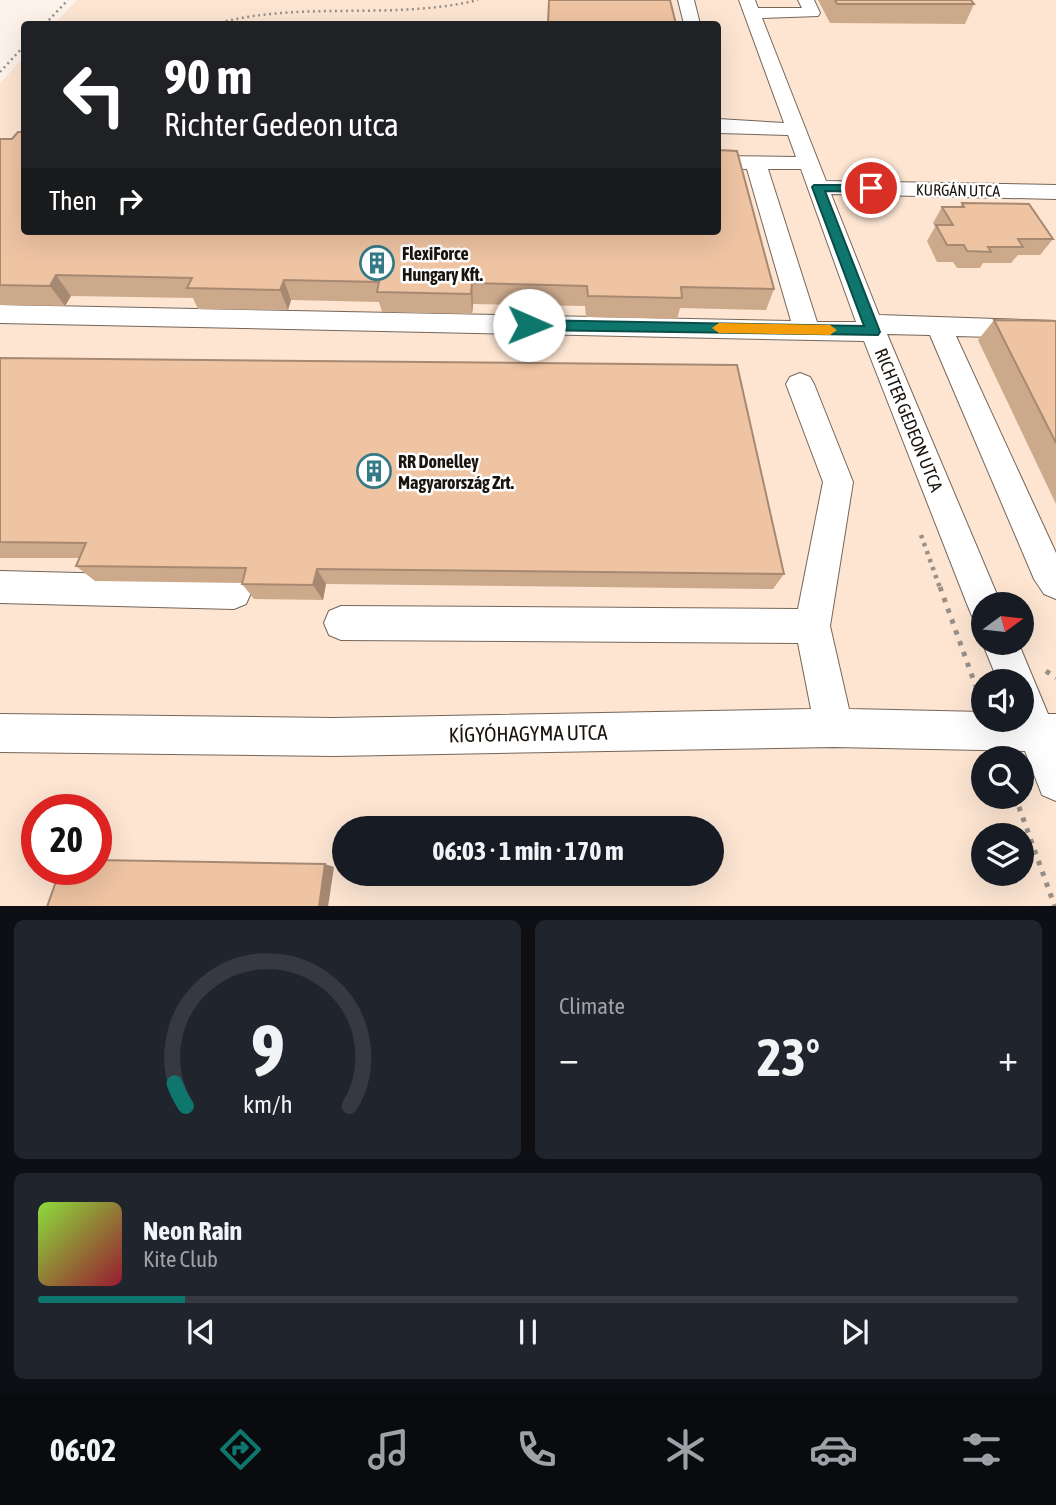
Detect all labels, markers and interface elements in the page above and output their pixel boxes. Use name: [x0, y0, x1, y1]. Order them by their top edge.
text: 90 m: [164, 48, 252, 104]
icon: left: [49, 49, 140, 140]
text: Richter Gedeon utca: [164, 106, 399, 143]
pin: [841, 158, 901, 218]
icon: arrive: [852, 169, 890, 207]
street label: KURGÁN UTCA: [916, 180, 1000, 200]
icon: right: [111, 182, 149, 220]
text: Then: [49, 186, 97, 216]
place label: FlexiForce Hungary Kft.: [402, 243, 483, 285]
building icon: FlexiForce Hungary Kft.: [358, 244, 396, 282]
position arrow: [492, 288, 566, 362]
street label: RICHTER GEDEON UTCA: [871, 345, 947, 495]
place label: RR Donelley Magyarország Zrt.: [398, 451, 514, 493]
building icon: RR Donelley Magyarország Zrt.: [355, 452, 393, 490]
north arrow: [971, 592, 1034, 654]
map controls: [971, 592, 1034, 886]
button: sound: [971, 669, 1034, 732]
street label: KÍGYÓHAGYMA UTCA: [448, 720, 608, 746]
button: search: [971, 746, 1034, 809]
speed limit sign: 20: [21, 794, 112, 885]
button: layers: [971, 823, 1034, 886]
text: 06:03 · 1 min · 170 m: [432, 836, 624, 866]
text: Climate: [559, 993, 625, 1019]
text: 9: [250, 1008, 285, 1091]
text: 23°: [757, 1027, 820, 1087]
text: −: [559, 1036, 579, 1079]
text: +: [998, 1036, 1018, 1079]
text: km/h: [243, 1089, 292, 1117]
text: Neon Rain: [143, 1216, 242, 1246]
text: Kite Club: [143, 1246, 218, 1272]
icon: previous: [182, 1313, 220, 1351]
icon: pause: [509, 1313, 547, 1351]
icon: next: [836, 1313, 874, 1351]
icon: directions: [216, 1425, 265, 1474]
icon: music: [364, 1425, 413, 1474]
icon: phone: [512, 1425, 561, 1474]
icon: climate: [661, 1425, 710, 1474]
icon: car: [809, 1425, 858, 1474]
icon: filters: [957, 1425, 1006, 1474]
text: 06:02: [50, 1431, 116, 1468]

